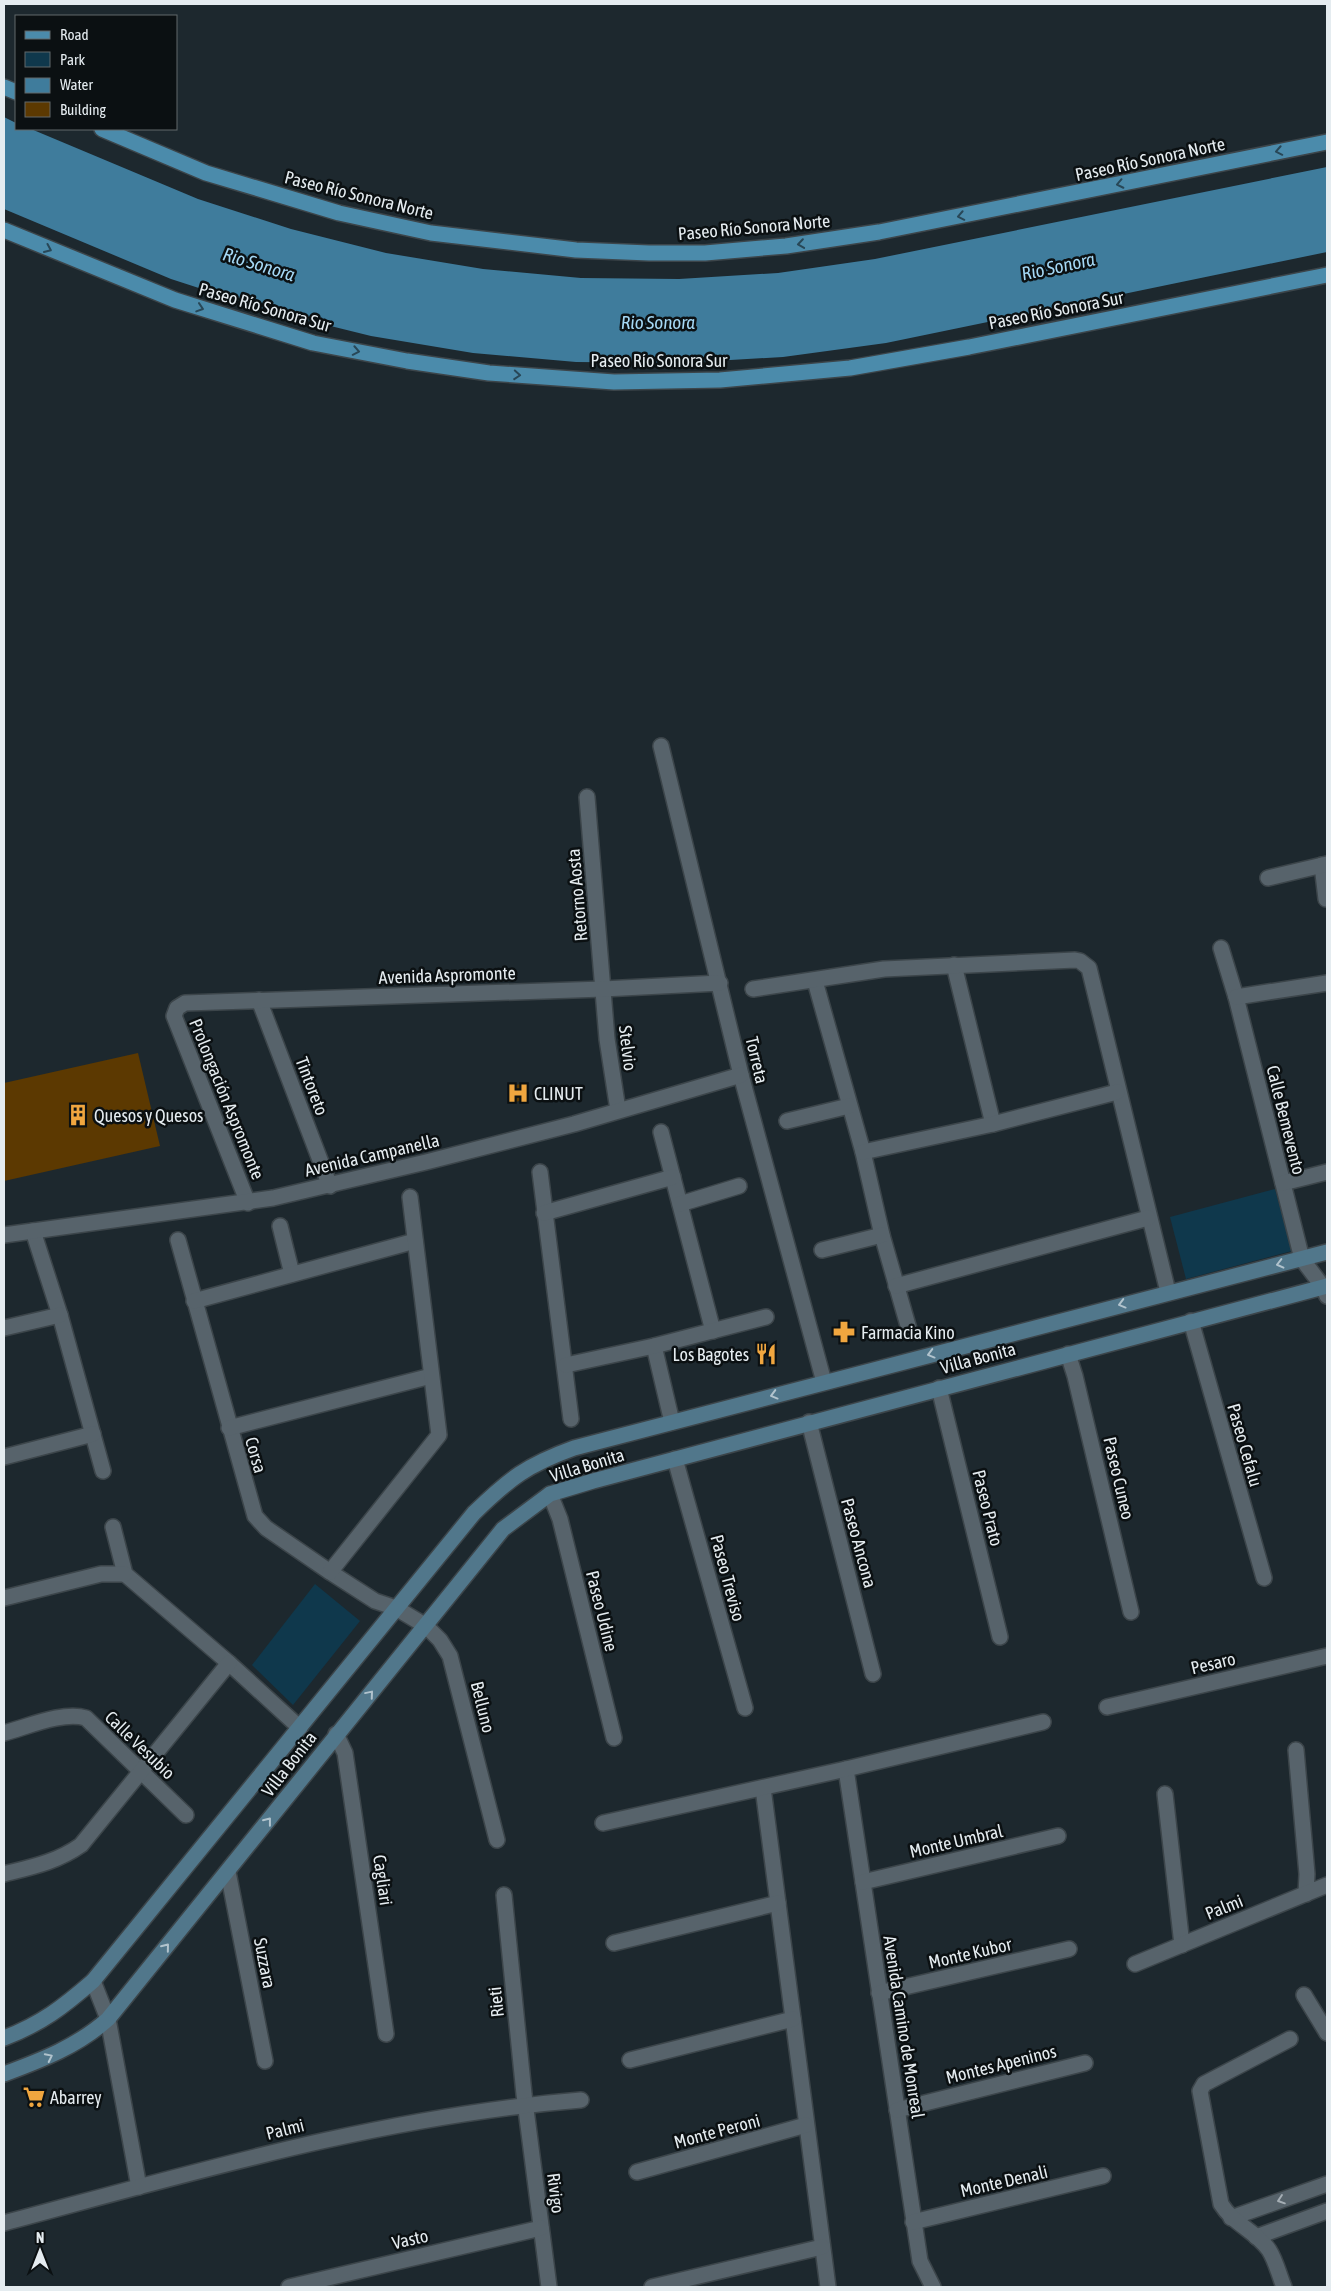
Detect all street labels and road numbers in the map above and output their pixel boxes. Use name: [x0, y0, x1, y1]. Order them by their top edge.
street label: Paseo Río Sonora Norte: [1073, 133, 1227, 185]
street label: Paseo Río Sonora Norte: [282, 166, 436, 224]
street label: Paseo Río Sonora Norte: [677, 210, 831, 244]
street label: Paseo Río Sonora Sur: [196, 278, 334, 336]
street label: Paseo Río Sonora Sur: [987, 287, 1126, 333]
street label: Paseo Río Sonora Sur: [591, 350, 728, 371]
street label: Retorno Aosta: [562, 848, 592, 942]
street label: Avenida Aspromonte: [378, 962, 516, 988]
street label: Prolongación Aspromonte: [185, 1016, 269, 1182]
street label: Stelvio: [615, 1024, 641, 1072]
street label: Torreta: [741, 1034, 773, 1086]
street label: Tintoreto: [291, 1054, 333, 1118]
street label: Calle Bemevento: [1262, 1063, 1310, 1177]
street label: Avenida Campanella: [303, 1129, 441, 1181]
street label: Villa Bonita: [938, 1338, 1018, 1378]
street label: Paseo Cefalu: [1223, 1401, 1267, 1489]
street label: Corsa: [241, 1435, 271, 1475]
street label: Paseo Cuneo: [1099, 1435, 1139, 1521]
street label: Villa Bonita: [547, 1444, 627, 1486]
street label: Paseo Prato: [968, 1468, 1008, 1548]
street label: Paseo Ancona: [837, 1496, 881, 1590]
street label: Paseo Treviso: [706, 1532, 750, 1624]
street label: Paseo Udine: [582, 1568, 622, 1654]
street label: Pesaro: [1189, 1648, 1237, 1678]
street label: Belluno: [467, 1679, 499, 1735]
street label: Calle Vesubio: [101, 1706, 179, 1784]
street label: Villa Bonita: [257, 1727, 321, 1801]
street label: Monte Umbral: [907, 1820, 1005, 1862]
street label: Cagliari: [369, 1853, 397, 1907]
street label: Palmi: [1202, 1890, 1246, 1924]
street label: Monte Kubor: [926, 1933, 1014, 1973]
street label: Avenida Camino de Monreal: [879, 1934, 929, 2120]
street label: Suzzara: [250, 1936, 280, 1990]
street label: Rieti: [484, 1986, 508, 2018]
street label: Montes Apeninos: [944, 2040, 1058, 2088]
street label: Monte Peroni: [672, 2109, 762, 2153]
street label: Palmi: [264, 2114, 306, 2144]
street label: Monte Denali: [958, 2161, 1050, 2201]
street label: Rivigo: [543, 2172, 569, 2214]
street label: Vasto: [390, 2225, 430, 2253]

